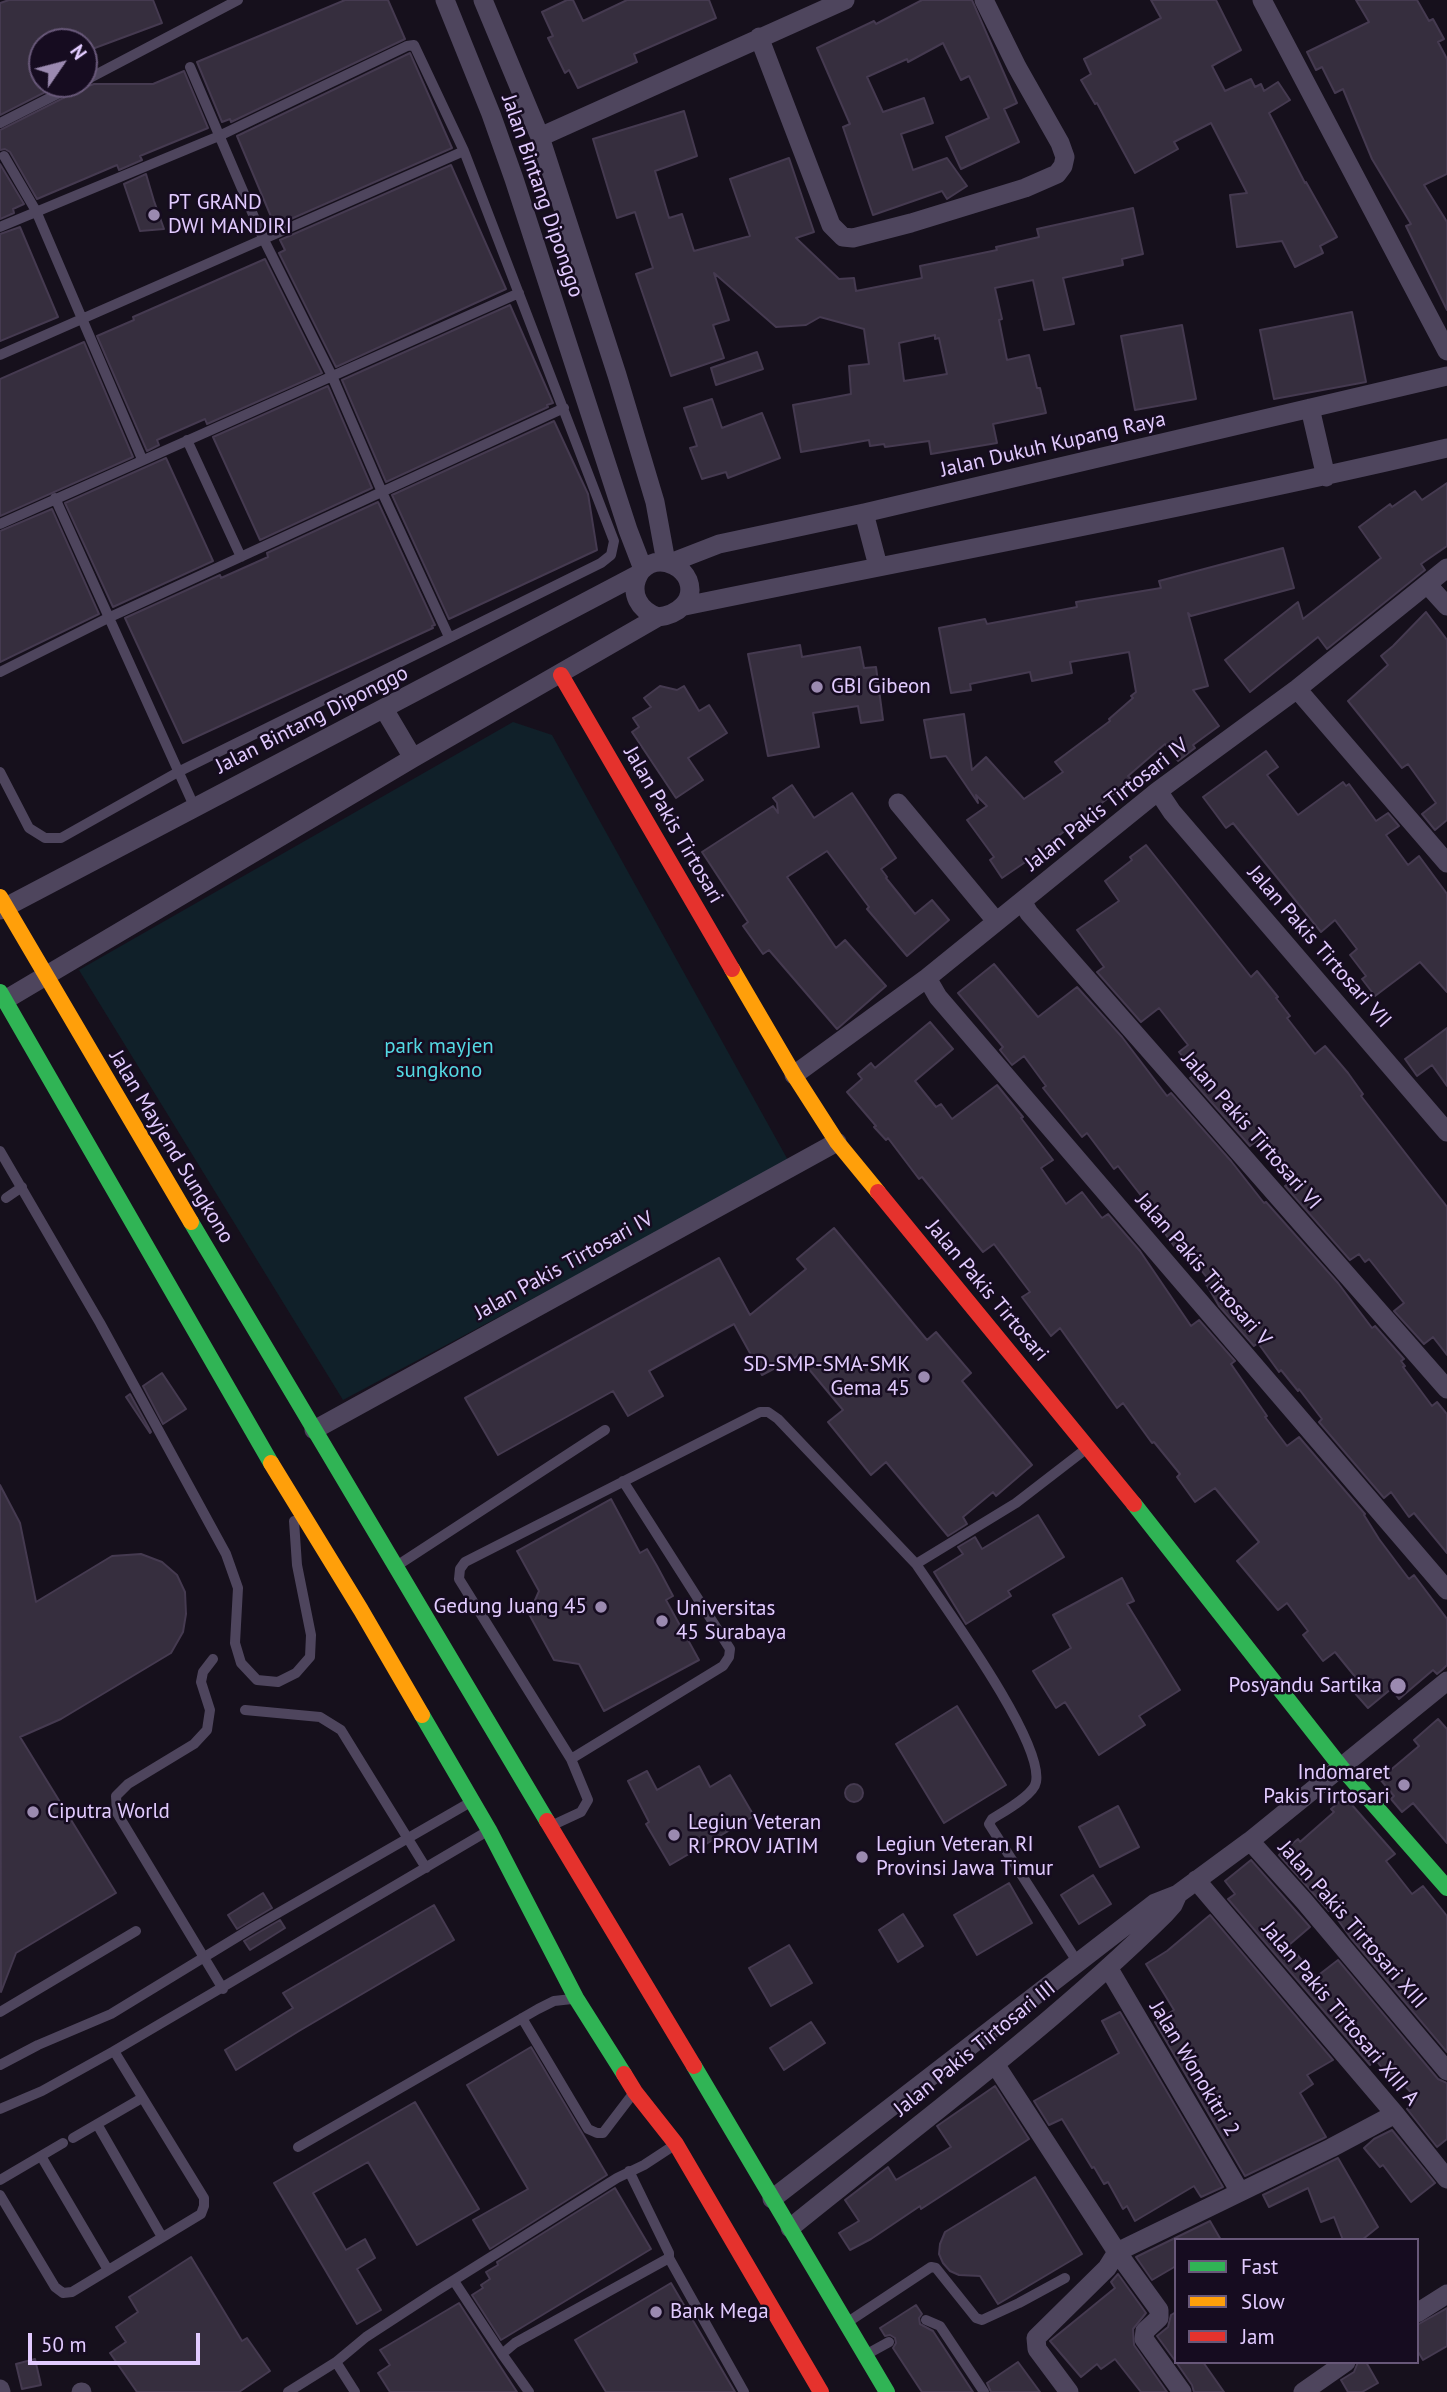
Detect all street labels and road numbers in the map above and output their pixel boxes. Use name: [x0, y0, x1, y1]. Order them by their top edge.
street label: Jalan Bintang Diponggo: [495, 91, 589, 301]
street label: Jalan Dukuh Kupang Raya: [938, 407, 1168, 483]
street label: Jalan Bintang Diponggo: [212, 660, 412, 780]
street label: Jalan Pakis Tirtosari IV: [1020, 733, 1194, 877]
street label: Jalan Pakis Tirtosari: [618, 742, 728, 908]
street label: Jalan Pakis Tirtosari VII: [1242, 861, 1396, 1033]
street label: Jalan Mayjend Sungkono: [103, 1046, 239, 1248]
street label: Jalan Pakis Tirtosari VI: [1176, 1047, 1326, 1215]
street label: Jalan Pakis Tirtosari V: [1130, 1188, 1276, 1352]
street label: Jalan Pakis Tirtosari IV: [470, 1206, 658, 1326]
street label: Jalan Pakis Tirtosari: [920, 1215, 1054, 1367]
street label: Jalan Pakis Tirtosari XIII: [1272, 1836, 1432, 2014]
street label: Jalan Pakis Tirtosari XIII A: [1256, 1917, 1424, 2111]
street label: Jalan Pakis Tirtosari III: [889, 1976, 1061, 2122]
street label: Jalan Wonokitri 2: [1144, 1997, 1244, 2141]

